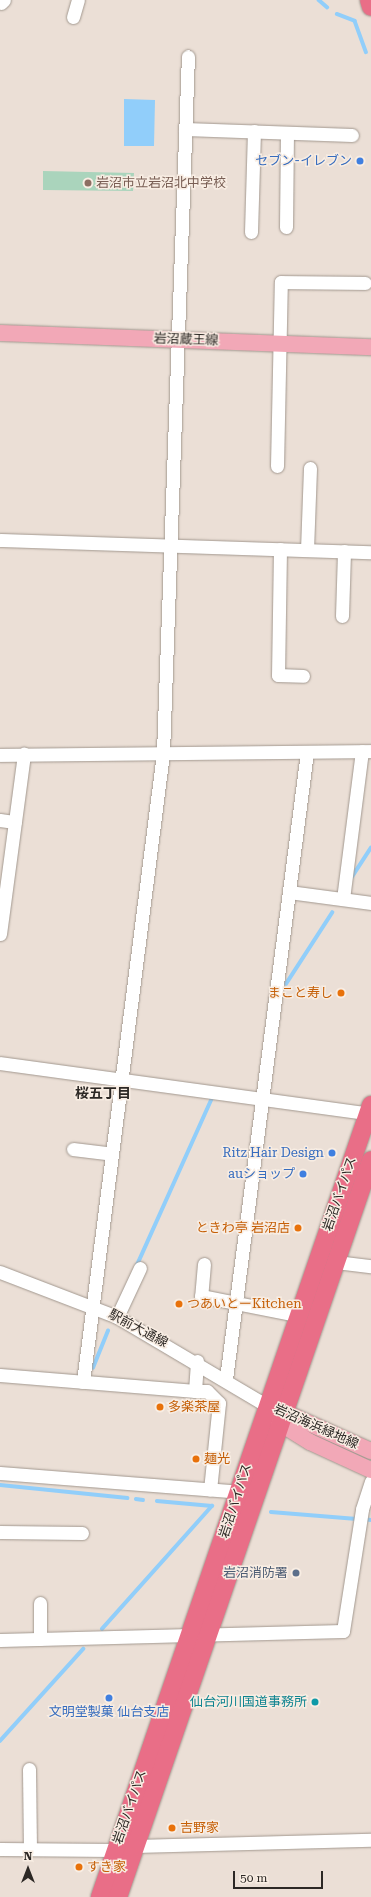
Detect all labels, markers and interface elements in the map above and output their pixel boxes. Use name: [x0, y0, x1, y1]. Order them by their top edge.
place label: セブン-イレブン: [255, 153, 352, 169]
marker: セブン-イレブン: [355, 156, 365, 166]
place label: 岩沼市立岩沼北中学校: [96, 175, 226, 191]
marker: 岩沼市立岩沼北中学校: [83, 178, 93, 188]
street label: 岩沼蔵王線: [153, 331, 219, 349]
place label: まこと寿し: [268, 985, 333, 1001]
marker: まこと寿し: [336, 988, 346, 998]
district label: 桜五丁目: [75, 1085, 131, 1101]
place label: Ritz Hair Design: [223, 1145, 324, 1161]
marker: Ritz Hair Design: [327, 1148, 337, 1158]
street label: 岩沼バイパス: [320, 1155, 360, 1233]
place label: auショップ: [228, 1166, 295, 1182]
marker: auショップ: [298, 1169, 308, 1179]
place label: ときわ亭 岩沼店: [196, 1220, 290, 1236]
marker: ときわ亭 岩沼店: [293, 1223, 303, 1233]
place label: つあいとーKitchen: [187, 1296, 302, 1312]
marker: つあいとーKitchen: [174, 1299, 184, 1309]
street label: 駅前大通線: [106, 1307, 170, 1351]
place label: 多楽茶屋: [168, 1399, 220, 1415]
street label: 岩沼海浜緑地線: [271, 1401, 361, 1453]
marker: 多楽茶屋: [155, 1402, 165, 1412]
place label: 麺光: [204, 1451, 230, 1467]
marker: 麺光: [191, 1454, 201, 1464]
street label: 岩沼バイパス: [217, 1461, 255, 1541]
place label: 岩沼消防署: [223, 1565, 288, 1581]
marker: 岩沼消防署: [291, 1568, 301, 1578]
marker: 文明堂製菓 仙台支店: [104, 1693, 114, 1703]
place label: 仙台河川国道事務所: [190, 1694, 307, 1710]
marker: 仙台河川国道事務所: [310, 1697, 320, 1707]
place label: 文明堂製菓 仙台支店: [49, 1704, 169, 1720]
street label: 岩沼バイパス: [110, 1768, 150, 1846]
place label: 吉野家: [180, 1820, 219, 1836]
marker: 吉野家: [167, 1823, 177, 1833]
north arrow: [8, 1849, 48, 1889]
text: N: [24, 1850, 32, 1863]
place label: すき家: [87, 1859, 126, 1875]
marker: すき家: [74, 1862, 84, 1872]
scale bar: [235, 1863, 325, 1889]
text: 50 m: [240, 1871, 267, 1885]

